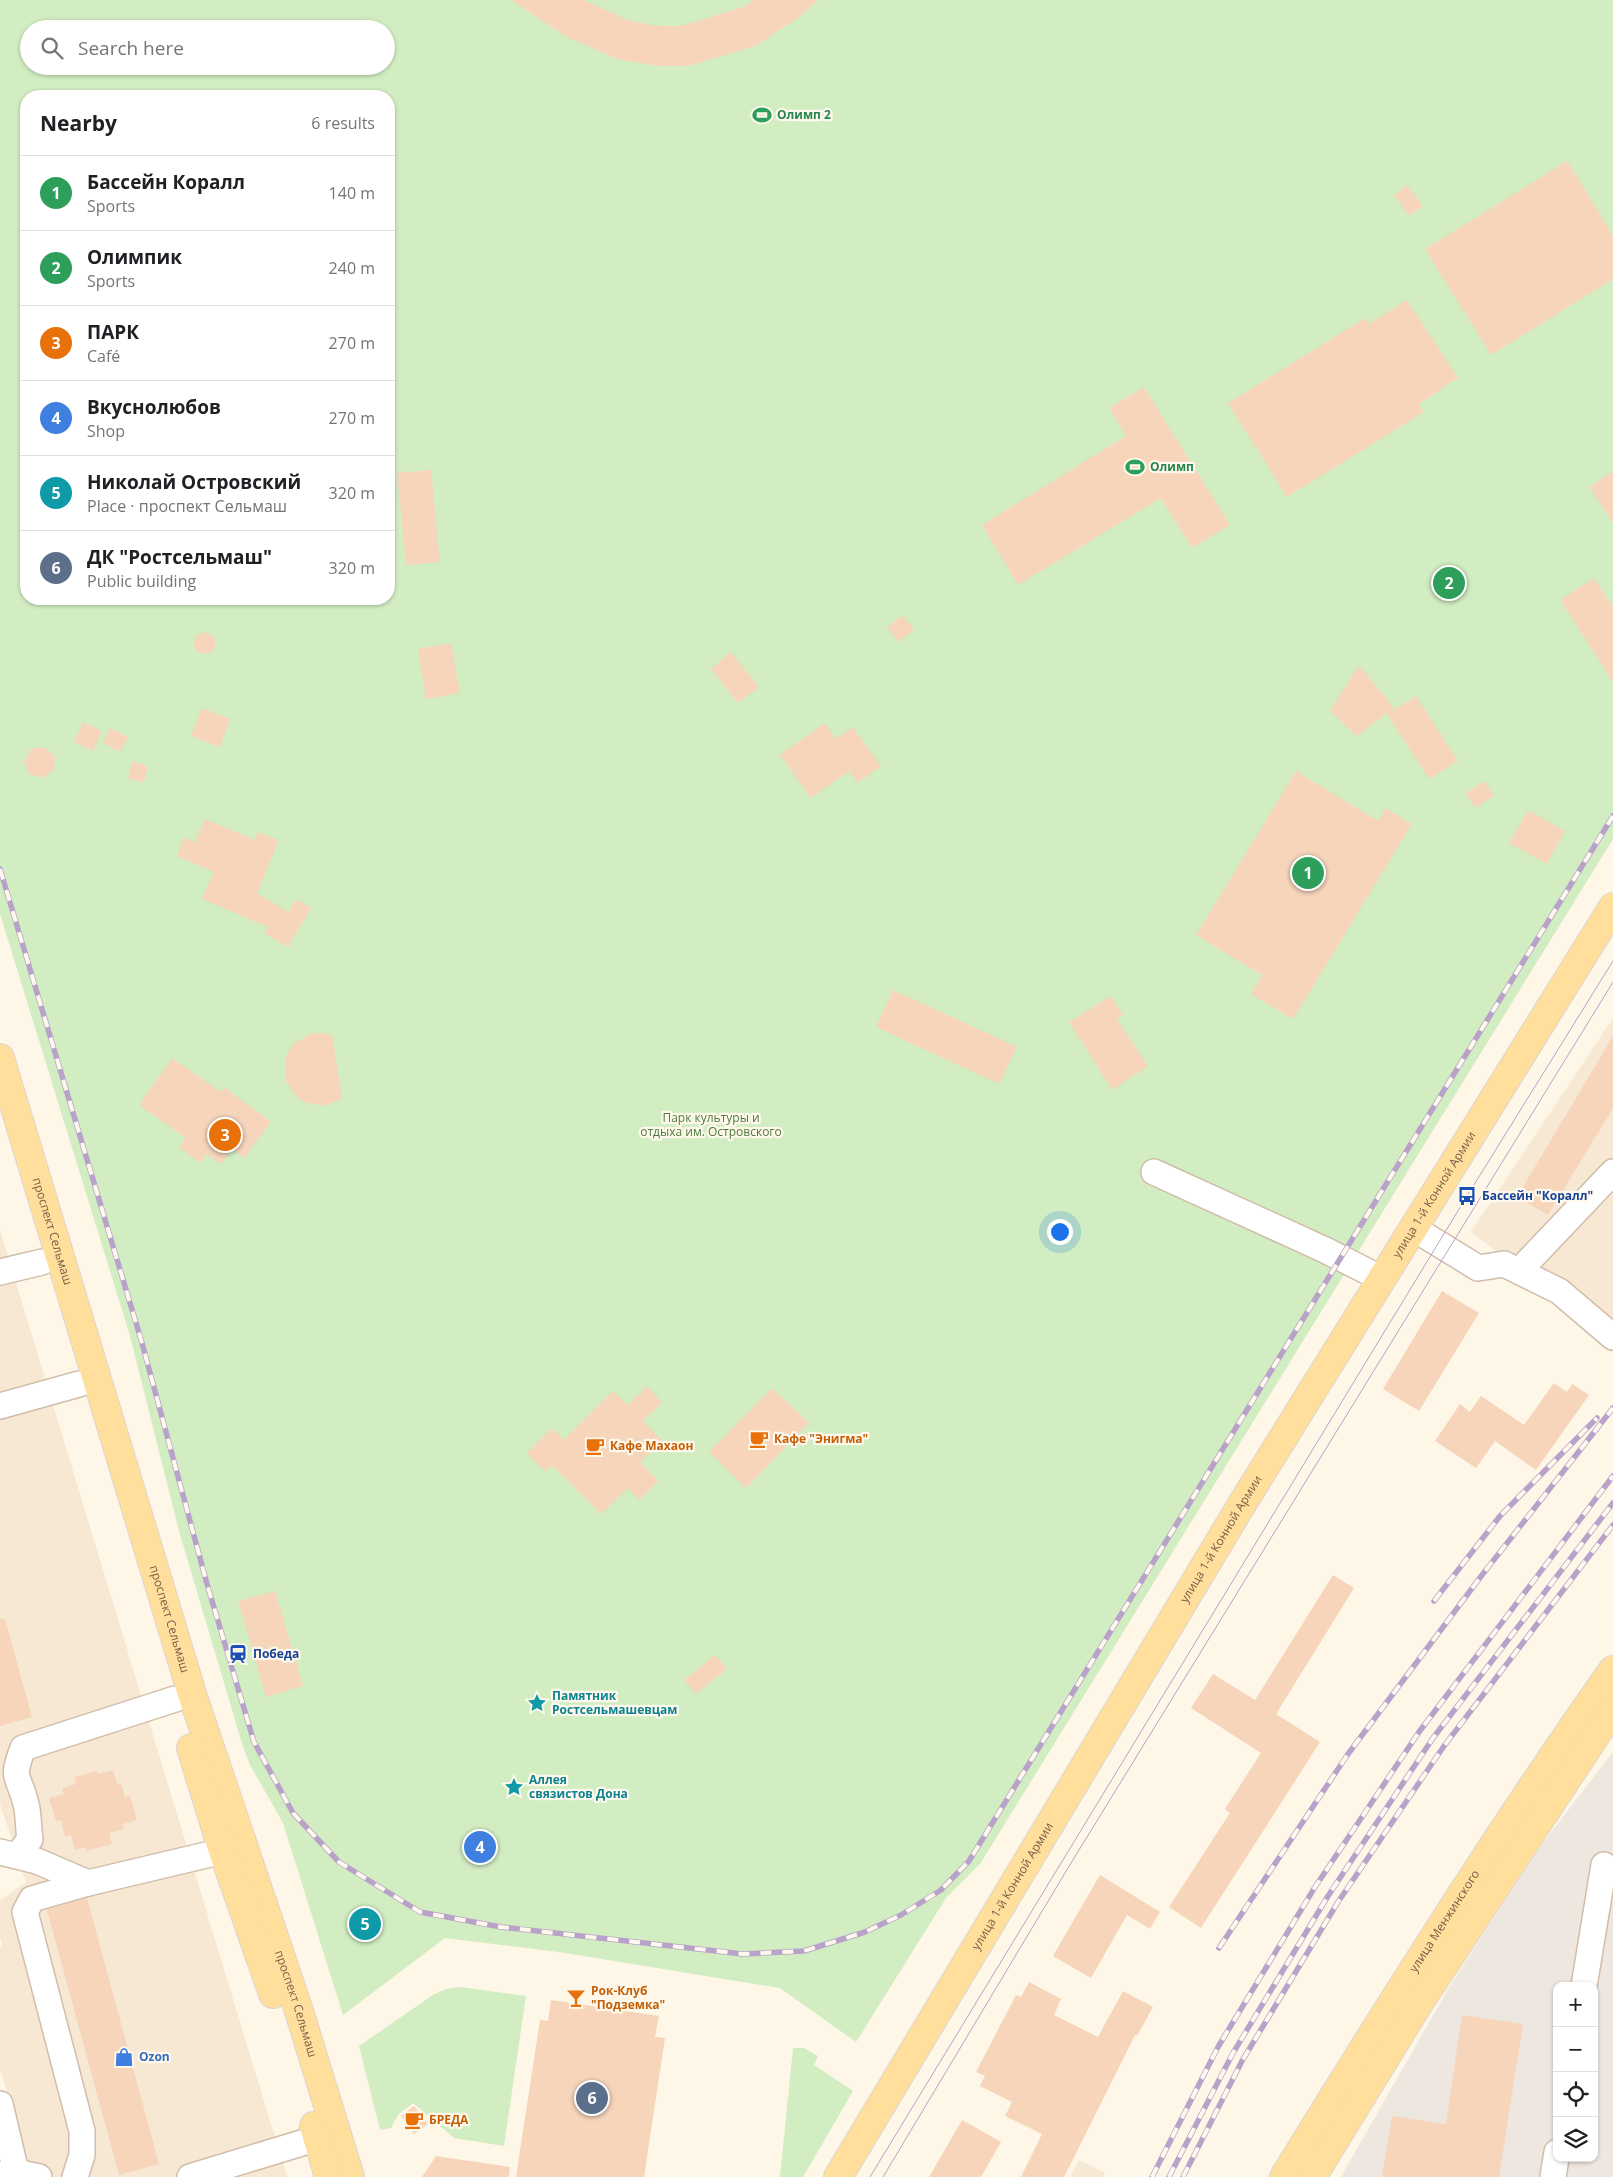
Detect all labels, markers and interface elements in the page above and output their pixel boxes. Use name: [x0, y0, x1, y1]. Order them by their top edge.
search box: [20, 20, 395, 75]
icon: search: [38, 34, 66, 62]
text: Search here: [78, 35, 184, 61]
sports icon: Олимп 2: [751, 104, 773, 126]
place label: Олимп 2: [777, 106, 831, 123]
text: Nearby: [40, 109, 117, 137]
text: 6 results: [311, 112, 375, 134]
text: Бассейн Коралл: [87, 169, 245, 195]
text: 1: [51, 182, 61, 204]
text: 140 m: [329, 182, 375, 204]
text: Sports: [87, 195, 135, 217]
text: Олимпик: [87, 244, 182, 270]
text: 2: [51, 257, 61, 279]
text: 240 m: [329, 257, 375, 279]
text: Sports: [87, 270, 135, 292]
text: ПАРК: [87, 319, 139, 345]
text: 3: [51, 332, 61, 354]
text: 270 m: [329, 332, 375, 354]
text: Café: [87, 345, 120, 367]
text: Вкуснолюбов: [87, 394, 221, 420]
text: 4: [51, 407, 61, 429]
text: 270 m: [329, 407, 375, 429]
text: Shop: [87, 420, 125, 442]
sports icon: Олимп: [1124, 456, 1146, 478]
place label: Олимп: [1150, 458, 1194, 475]
text: Николай Островский: [87, 469, 301, 495]
text: 5: [51, 482, 61, 504]
text: 320 m: [329, 482, 375, 504]
text: Place · проспект Сельмаш: [87, 495, 287, 517]
text: ДК "Ростсельмаш": [87, 544, 272, 570]
text: 6: [51, 557, 61, 579]
text: 320 m: [329, 557, 375, 579]
pin: 2: [1433, 564, 1465, 602]
text: Public building: [87, 570, 196, 592]
pin: 1: [1292, 854, 1324, 892]
park label: Парк культуры и отдыха им. Островского: [640, 1109, 782, 1140]
pin: 3: [209, 1116, 241, 1154]
street label: улица 1-й Конной Армии: [1388, 1128, 1480, 1261]
street label: проспект Сельмаш: [29, 1175, 77, 1287]
bus stop icon: Бассейн "Коралл": [1456, 1185, 1478, 1207]
place label: Бассейн "Коралл": [1482, 1187, 1593, 1204]
your location: [1047, 1219, 1073, 1245]
cafe icon: Кафе "Энигма": [748, 1428, 770, 1450]
place label: Кафе "Энигма": [774, 1430, 868, 1447]
cafe icon: Кафе Махаон: [584, 1435, 606, 1457]
place label: Кафе Махаон: [610, 1437, 693, 1454]
street label: улица 1-й Конной Армии: [1176, 1472, 1266, 1606]
street label: проспект Сельмаш: [146, 1563, 194, 1675]
station icon: Победа: [227, 1643, 249, 1665]
place label: Победа: [253, 1645, 299, 1662]
place label: Памятник Ростсельмашевцам: [552, 1687, 677, 1718]
place icon: Памятник Ростсельмашевцам: [526, 1692, 548, 1714]
place label: Аллея связистов Дона: [529, 1771, 628, 1802]
place icon: Аллея связистов Дона: [503, 1776, 525, 1798]
street label: улица 1-й Конной Армии: [967, 1819, 1057, 1953]
pin: 4: [464, 1828, 496, 1866]
street label: улица Менжинского: [1405, 1866, 1483, 1975]
pin: 5: [349, 1905, 381, 1943]
street label: проспект Сельмаш: [271, 1948, 322, 2059]
place label: Рок-Клуб "Подземка": [591, 1982, 665, 2013]
map controls: [1553, 1982, 1598, 2162]
button: +: [1553, 1982, 1598, 2027]
bar icon: Рок-Клуб "Подземка": [565, 1987, 587, 2009]
button: −: [1553, 2027, 1598, 2072]
shop icon: Ozon: [113, 2046, 135, 2068]
place label: Ozon: [139, 2048, 170, 2065]
button: locate: [1553, 2072, 1598, 2117]
pin: 6: [576, 2079, 608, 2117]
cafe icon: БРЕДА: [403, 2109, 425, 2131]
place label: БРЕДА: [429, 2111, 469, 2128]
button: layers: [1553, 2117, 1598, 2162]

